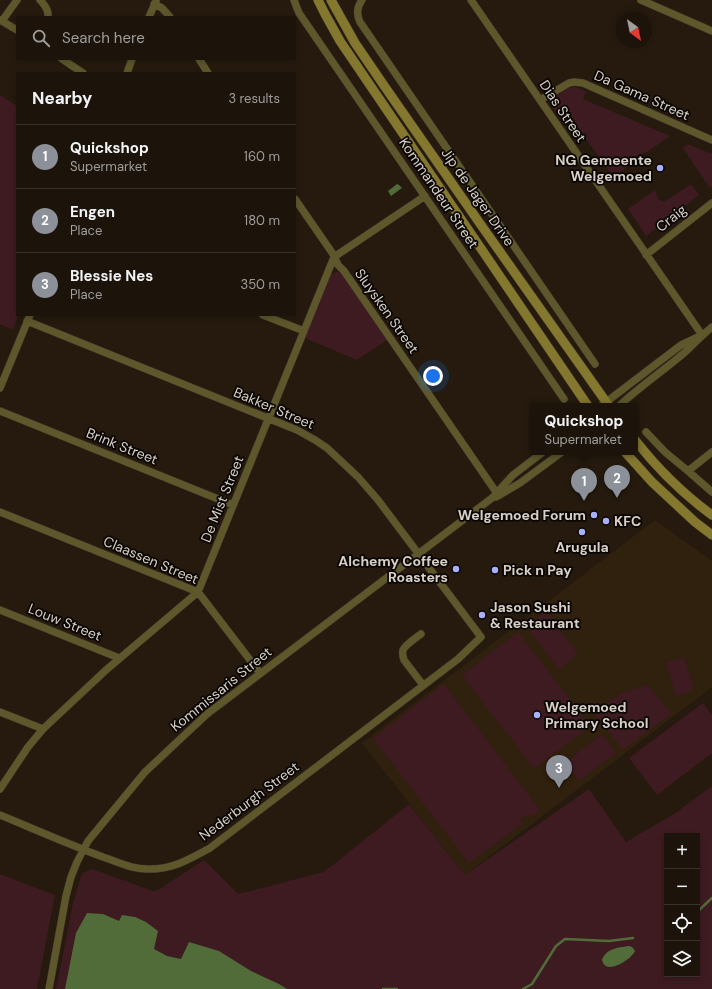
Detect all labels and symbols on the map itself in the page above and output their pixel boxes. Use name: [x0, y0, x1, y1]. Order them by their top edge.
north arrow: [616, 12, 652, 48]
street label: Da Gama Street: [591, 66, 693, 124]
street label: Dias Street: [536, 77, 590, 145]
street label: Kommandeur Street: [395, 134, 483, 252]
street label: Jip de Jager Drive: [438, 145, 519, 249]
place label: NG Gemeente Welgemoed: [555, 151, 652, 185]
marker: NG Gemeente Welgemoed: [655, 163, 665, 173]
street label: Craig: [652, 200, 690, 236]
street label: Sluysken Street: [351, 265, 423, 357]
your location: [423, 366, 443, 386]
street label: Bakker Street: [231, 383, 317, 433]
street label: Brink Street: [84, 424, 160, 468]
street label: De Mist Street: [196, 453, 248, 545]
pin: 2: [604, 465, 630, 498]
pin: 1: [571, 468, 597, 501]
place label: Welgemoed Forum: [458, 506, 586, 524]
marker: Welgemoed Forum: [589, 510, 599, 520]
place label: KFC: [614, 512, 641, 530]
marker: KFC: [601, 516, 611, 526]
marker: Arugula: [577, 527, 587, 537]
street label: Claassen Street: [101, 532, 201, 588]
place label: Arugula: [555, 538, 609, 556]
place label: Alchemy Coffee Roasters: [338, 552, 448, 586]
place label: Pick n Pay: [503, 561, 572, 579]
marker: Alchemy Coffee Roasters: [451, 564, 461, 574]
marker: Pick n Pay: [490, 565, 500, 575]
place label: Jason Sushi & Restaurant: [490, 598, 580, 632]
street label: Louw Street: [26, 599, 104, 645]
marker: Jason Sushi & Restaurant: [477, 610, 487, 620]
street label: Kommissaris Street: [167, 643, 275, 735]
place label: Welgemoed Primary School: [545, 698, 648, 732]
marker: Welgemoed Primary School: [532, 710, 542, 720]
pin: 3: [546, 755, 572, 788]
street label: Nederburgh Street: [195, 758, 303, 844]

